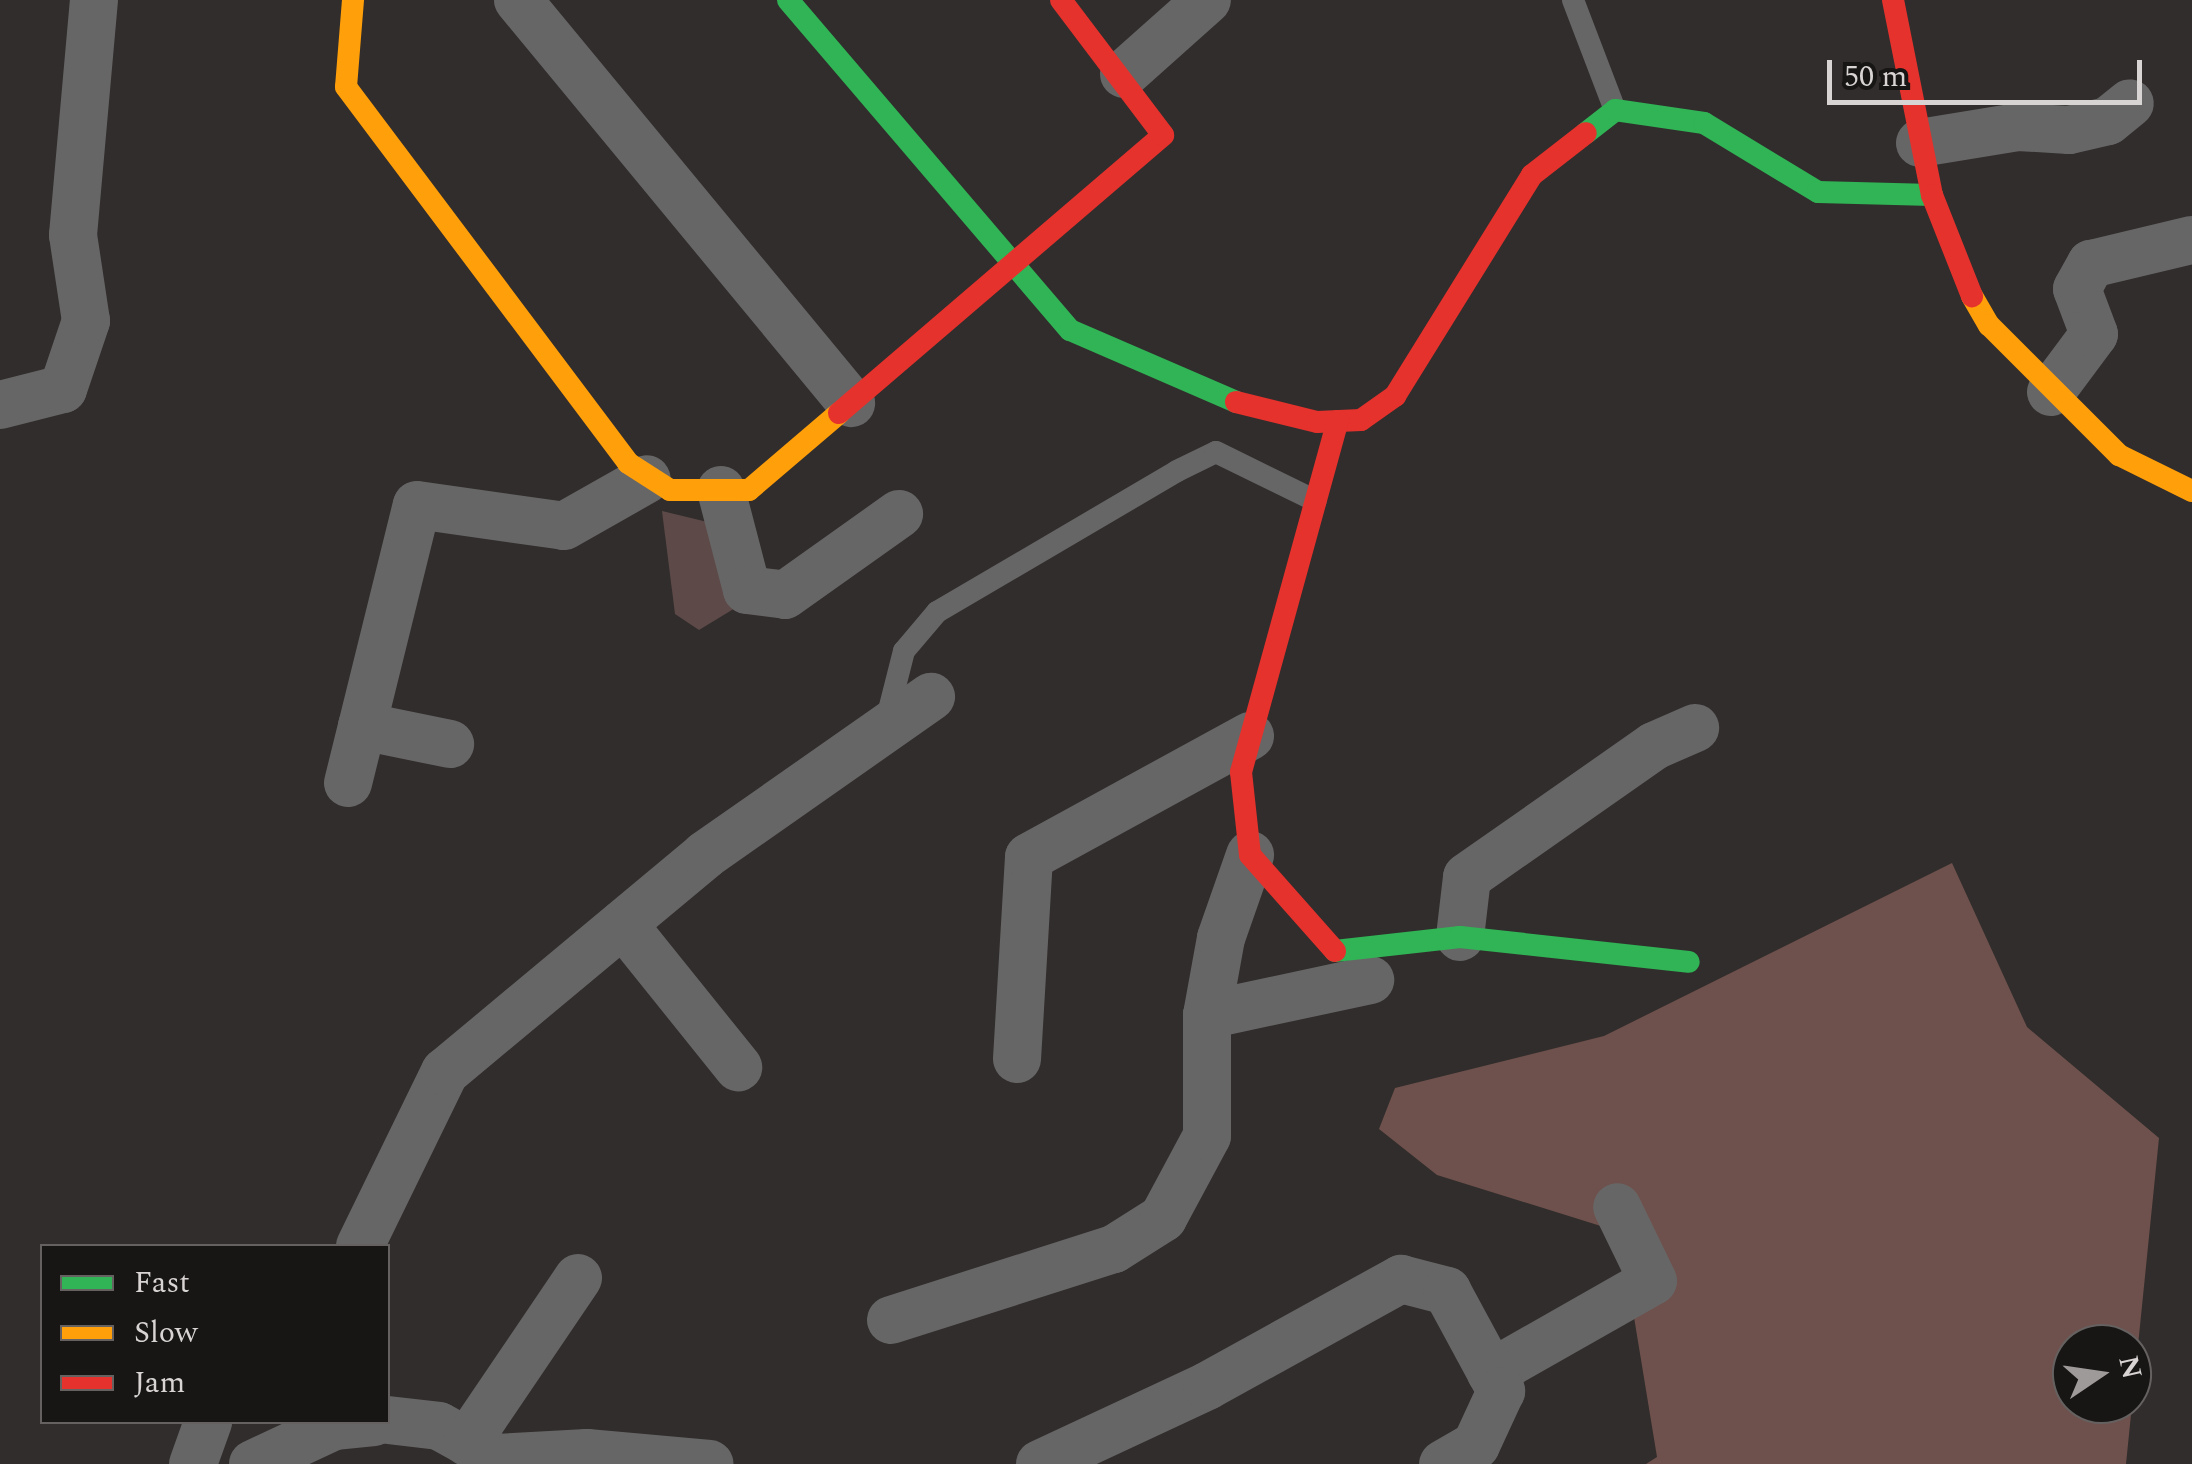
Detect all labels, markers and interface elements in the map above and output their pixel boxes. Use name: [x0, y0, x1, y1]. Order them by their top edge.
scale bar: [1832, 40, 2147, 102]
text: 50 m: [1844, 54, 1907, 100]
legend: [40, 1244, 390, 1424]
text: Fast: [134, 1260, 190, 1306]
text: Slow: [134, 1310, 198, 1356]
north arrow: [2052, 1324, 2152, 1424]
text: N: [2106, 1352, 2153, 1384]
text: Jam: [134, 1360, 185, 1406]

